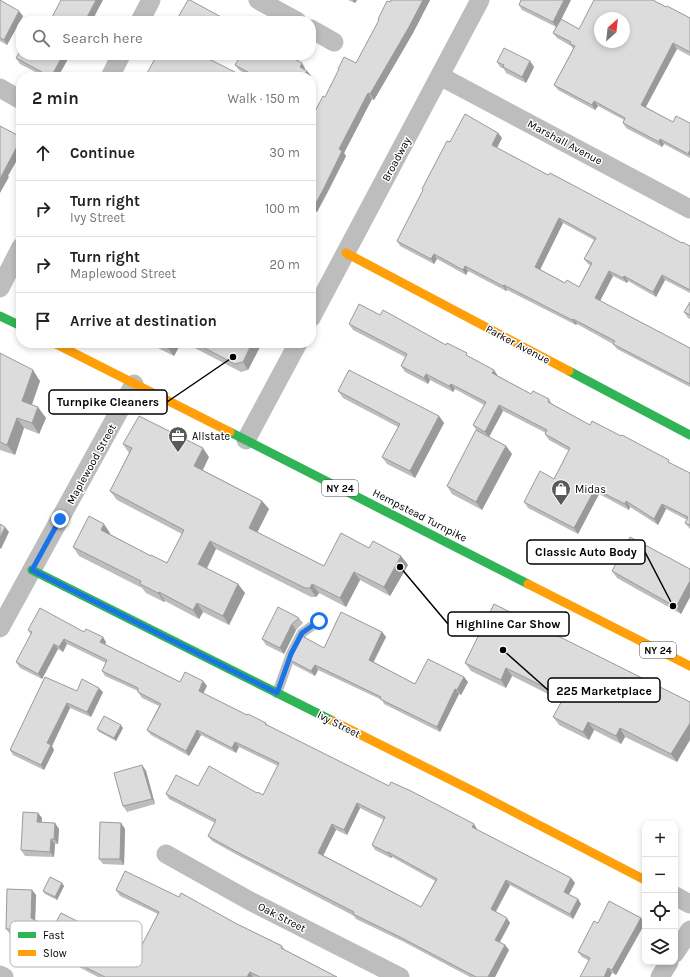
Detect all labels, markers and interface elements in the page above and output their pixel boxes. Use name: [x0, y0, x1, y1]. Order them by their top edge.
north arrow: [594, 12, 630, 48]
search box: [16, 16, 316, 60]
icon: search: [30, 27, 52, 49]
text: Search here: [62, 29, 143, 47]
text: 2 min: [32, 88, 79, 108]
text: Walk · 150 m: [228, 91, 300, 106]
street label: Marshall Avenue: [525, 117, 605, 168]
street label: Broadway: [379, 135, 414, 184]
icon: ahead: [32, 142, 54, 164]
text: Continue: [70, 144, 135, 162]
text: 30 m: [269, 145, 300, 160]
text: Turn right: [70, 192, 140, 210]
icon: right: [32, 198, 54, 220]
text: 100 m: [265, 201, 300, 216]
text: Ivy Street: [70, 210, 125, 225]
text: Turn right: [70, 248, 140, 266]
icon: right: [32, 254, 54, 276]
text: 20 m: [270, 257, 300, 272]
text: Maplewood Street: [70, 266, 176, 281]
icon: arrive: [32, 310, 54, 332]
text: Arrive at destination: [70, 312, 217, 330]
street label: Parker Avenue: [483, 322, 552, 367]
callout: Turnpike Cleaners: [49, 390, 167, 414]
text: Turnpike Cleaners: [57, 395, 159, 409]
street label: Maplewood Street: [64, 422, 119, 507]
office icon: Allstate: [167, 425, 189, 453]
place label: Allstate: [192, 430, 231, 443]
shop icon: Midas: [550, 478, 572, 506]
road number: NY 24: [322, 480, 358, 496]
place label: Midas: [575, 483, 606, 496]
street label: Hempstead Turnpike: [370, 486, 469, 545]
route end: [51, 510, 69, 528]
callout: Classic Auto Body: [527, 540, 645, 564]
text: Classic Auto Body: [535, 545, 637, 559]
route start: [310, 612, 328, 630]
callout: Highline Car Show: [448, 612, 569, 636]
text: Highline Car Show: [456, 617, 560, 631]
road number: NY 24: [640, 642, 676, 658]
callout: 225 Marketplace: [548, 678, 660, 702]
text: 225 Marketplace: [556, 684, 652, 698]
street label: Ivy Street: [315, 708, 362, 741]
map controls: [642, 821, 678, 965]
button: +: [642, 821, 678, 857]
button: −: [642, 857, 678, 893]
button: locate: [642, 893, 678, 929]
street label: Oak Street: [256, 900, 308, 935]
legend: [10, 921, 142, 967]
text: Fast: [43, 929, 64, 942]
button: layers: [642, 929, 678, 965]
text: Slow: [43, 947, 67, 960]

